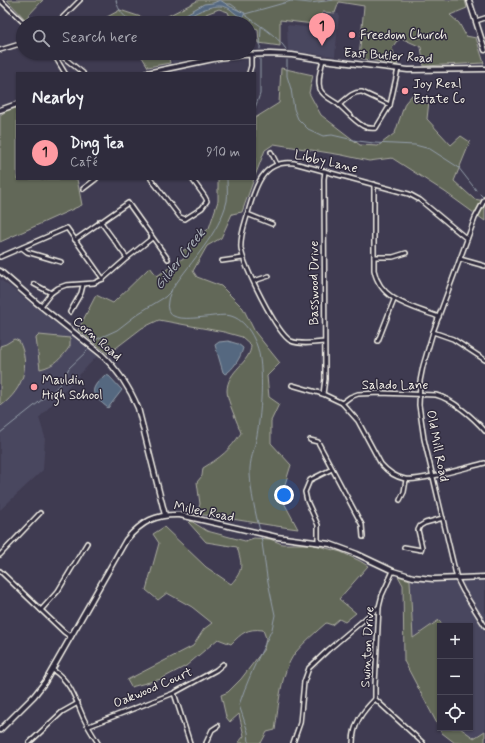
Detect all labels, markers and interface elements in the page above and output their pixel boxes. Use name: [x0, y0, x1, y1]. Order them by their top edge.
pin: 1: [309, 13, 335, 46]
search box: [16, 16, 256, 60]
icon: search: [30, 27, 52, 49]
place label: Freedom Church: [360, 27, 447, 44]
text: Search here: [62, 28, 138, 48]
marker: Freedom Church: [347, 30, 357, 40]
street label: East Butler Road: [343, 44, 433, 68]
place label: Joy Real Estate Co: [413, 76, 465, 108]
marker: Joy Real Estate Co: [400, 86, 410, 96]
text: Nearby: [32, 87, 84, 109]
text: Ding Tea: [70, 134, 124, 154]
text: 1: [42, 144, 48, 161]
text: 910 m: [206, 144, 240, 161]
street label: Libby Lane: [293, 146, 360, 178]
text: Café: [70, 154, 97, 171]
water label: Gilder Creek: [150, 224, 210, 293]
street label: Basswood Drive: [306, 241, 323, 325]
street label: Corn Road: [69, 313, 125, 365]
place label: Mauldin High School: [42, 372, 103, 406]
street label: Salado Lane: [362, 377, 428, 394]
marker: Mauldin High School: [29, 382, 39, 392]
street label: Old Mill Road: [422, 409, 452, 483]
your location: [274, 485, 294, 505]
street label: Miller Road: [172, 498, 236, 526]
street label: Swinton Drive: [357, 606, 379, 688]
map controls: [437, 623, 473, 731]
button: +: [437, 623, 473, 659]
button: −: [437, 659, 473, 695]
street label: Oakwood Court: [111, 664, 195, 712]
button: locate: [437, 695, 473, 731]

